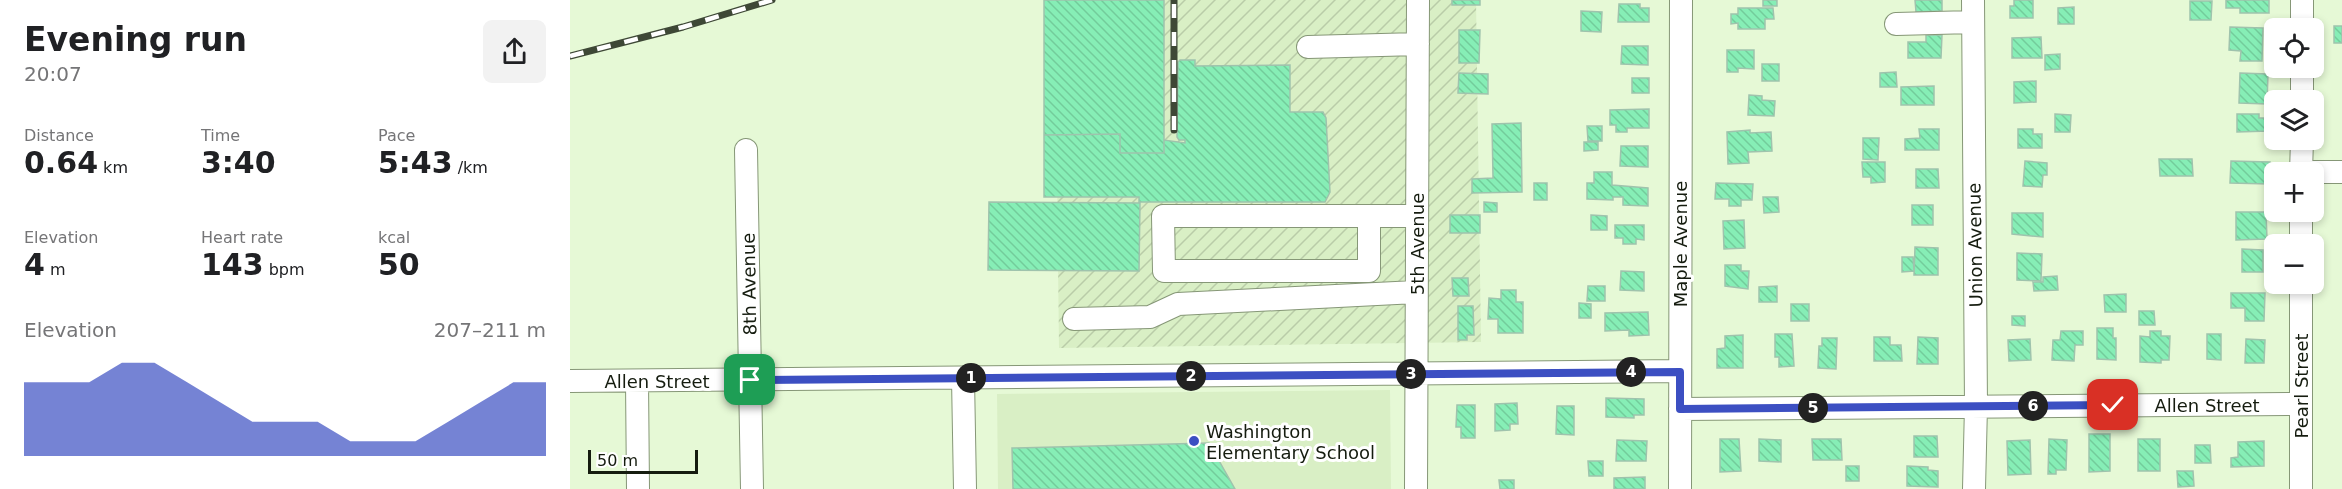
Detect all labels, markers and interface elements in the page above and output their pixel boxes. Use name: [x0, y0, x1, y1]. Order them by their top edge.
map controls: [2264, 18, 2324, 294]
button: locate: [2264, 18, 2324, 78]
text: Evening run: [24, 20, 247, 59]
button: share: [483, 20, 546, 83]
text: 20:07: [24, 62, 82, 86]
button: layers: [2264, 90, 2324, 150]
text: Distance: [24, 126, 94, 145]
text: Time: [201, 126, 240, 145]
text: Pace: [378, 126, 415, 145]
text: 0.64: [24, 145, 98, 180]
text: 3:40: [201, 145, 276, 180]
text: 5:43: [378, 145, 453, 180]
text: km: [98, 158, 128, 177]
text: /km: [453, 158, 488, 177]
button: +: [2264, 162, 2324, 222]
street label: Maple Avenue: [1670, 181, 1691, 307]
street label: Union Avenue: [1963, 183, 1987, 307]
street label: 5th Avenue: [1407, 193, 1428, 295]
text: Elevation: [24, 228, 98, 247]
text: Heart rate: [201, 228, 283, 247]
text: kcal: [378, 228, 410, 247]
street label: 8th Avenue: [738, 233, 760, 335]
button: −: [2264, 234, 2324, 294]
text: 4: [24, 247, 45, 282]
text: 143: [201, 247, 264, 282]
text: 50: [378, 247, 420, 282]
text: m: [45, 260, 66, 279]
text: bpm: [264, 260, 305, 279]
text: Elevation: [24, 318, 117, 342]
text: 207–211 m: [434, 318, 546, 342]
street label: Pearl Street: [2291, 333, 2312, 439]
pin: [724, 354, 775, 405]
pin: 4: [1616, 357, 1646, 387]
pin: 3: [1396, 359, 1426, 389]
pin: 2: [1176, 361, 1206, 391]
text: 4: [1625, 362, 1637, 381]
icon: arrive: [733, 363, 766, 396]
pin: 1: [956, 363, 986, 393]
text: 3: [1405, 364, 1417, 383]
text: 2: [1185, 366, 1197, 385]
text: 1: [965, 368, 977, 387]
street label: Allen Street: [604, 371, 710, 392]
pin: [2087, 379, 2138, 430]
icon: check: [2096, 388, 2129, 421]
pin: 6: [2018, 391, 2048, 421]
pin: 5: [1798, 393, 1828, 423]
street label: Allen Street: [2154, 395, 2260, 416]
text: 6: [2027, 396, 2039, 415]
text: 5: [1807, 398, 1819, 417]
place label: Washington Elementary School: [1206, 421, 1375, 463]
marker: Washington Elementary School: [1187, 434, 1201, 448]
scale bar: [588, 447, 698, 474]
text: 50 m: [597, 451, 638, 470]

